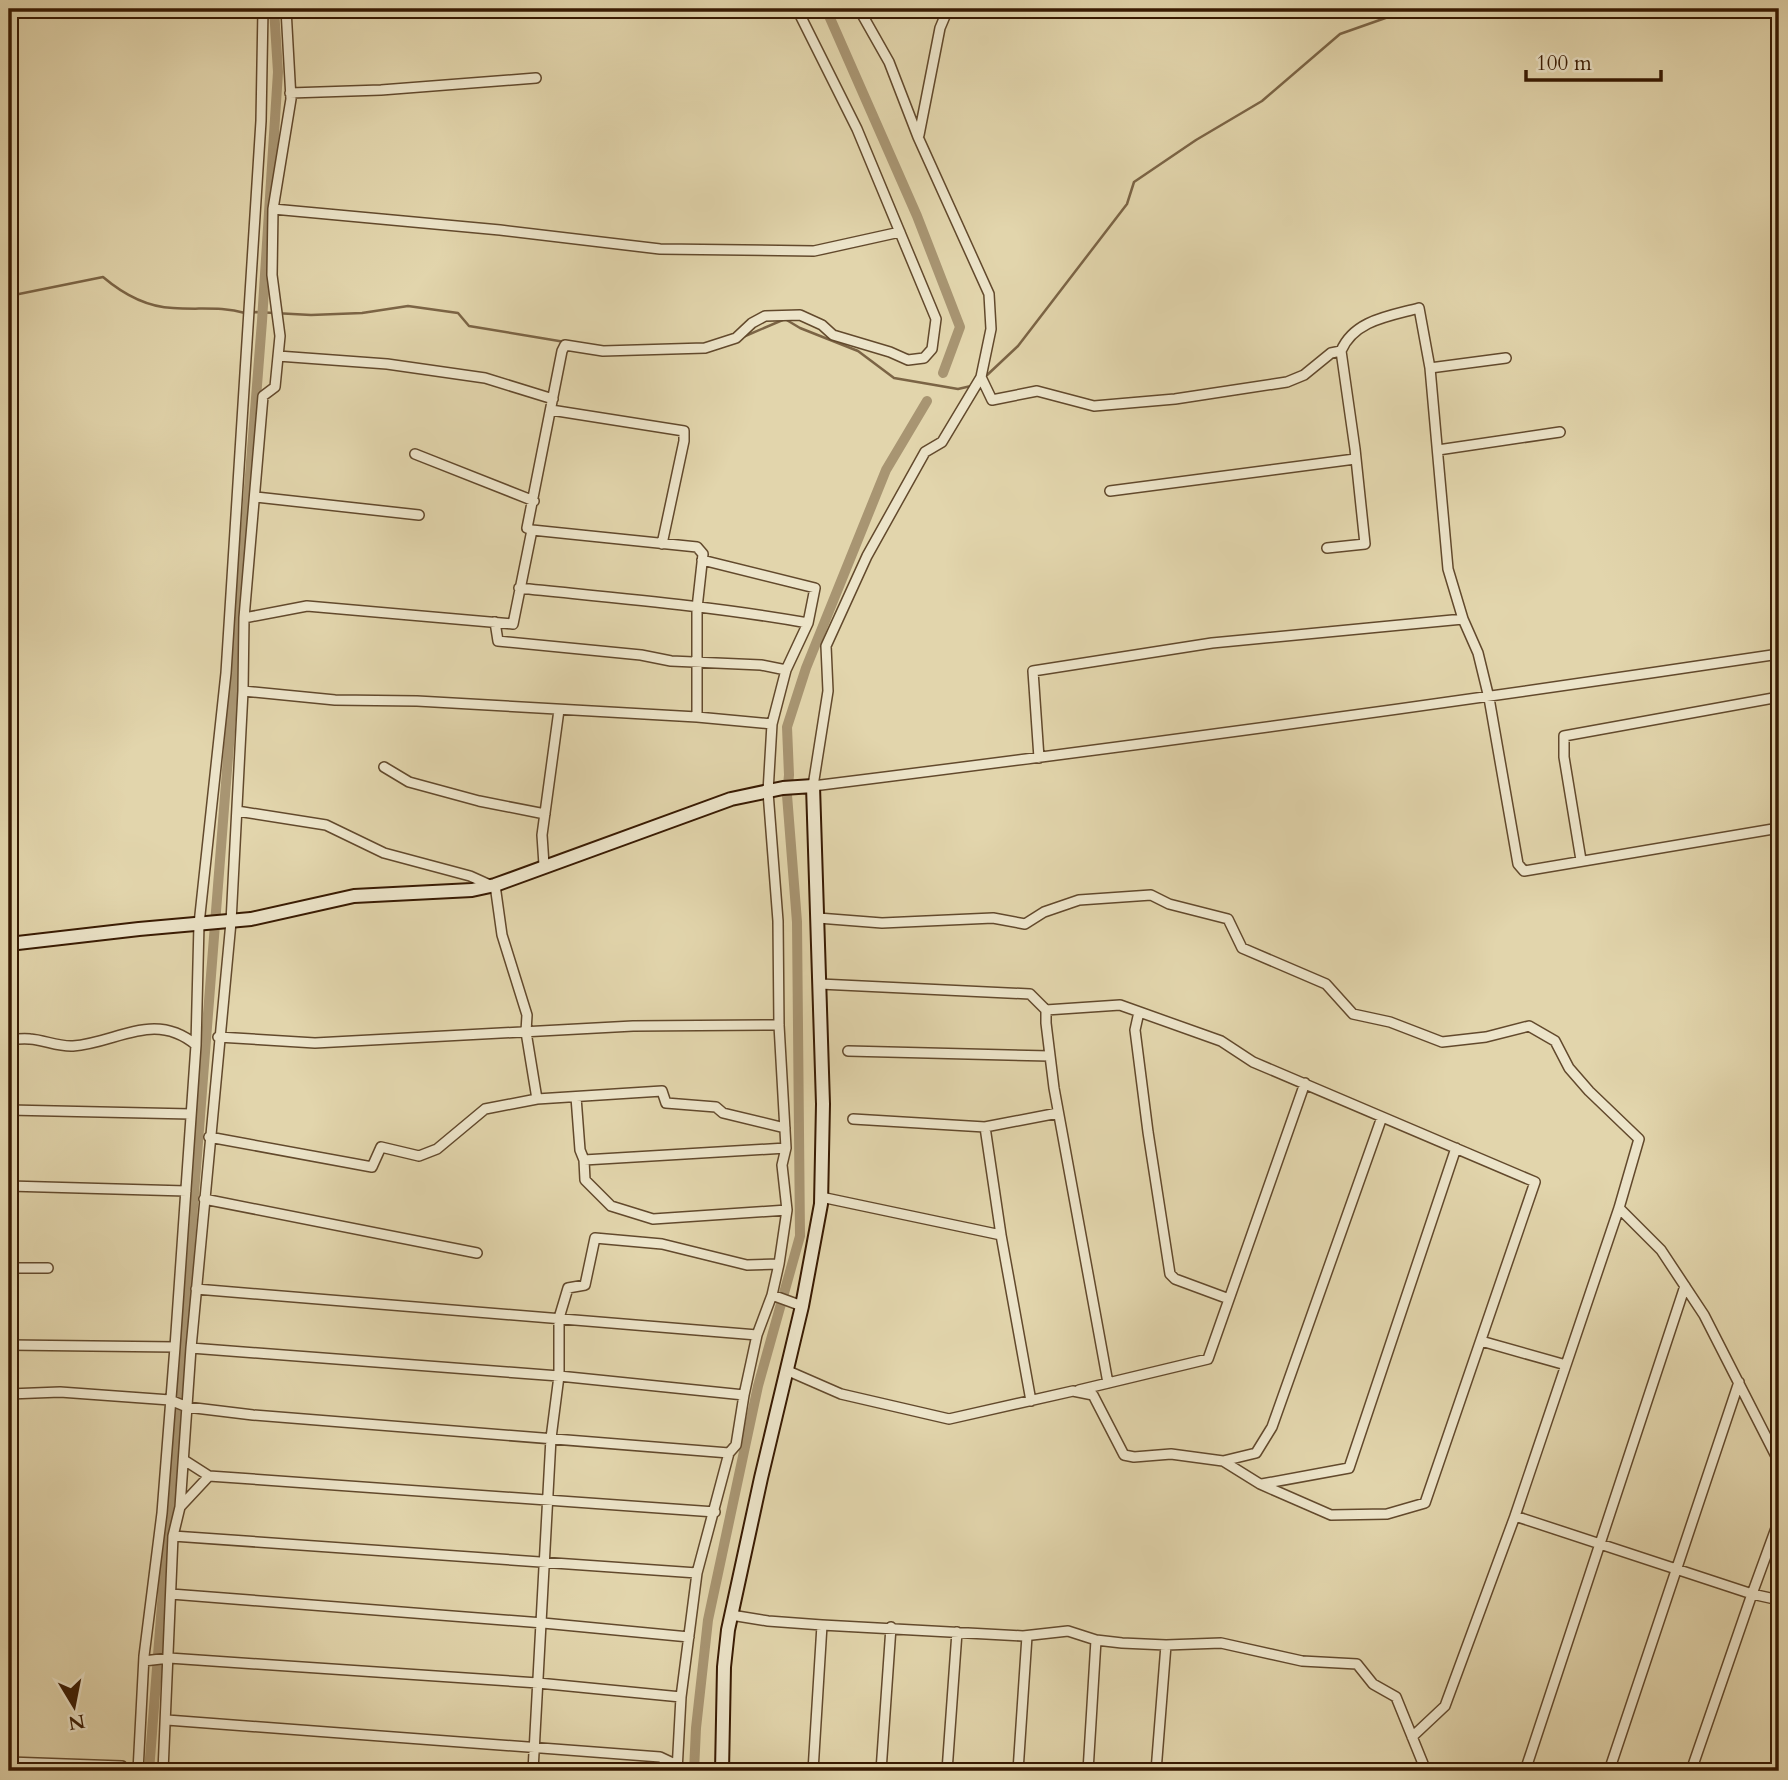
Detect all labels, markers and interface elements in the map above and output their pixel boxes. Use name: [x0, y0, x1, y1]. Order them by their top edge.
scale bar: [1526, 38, 1660, 82]
text: 100 m: [1536, 49, 1592, 78]
north arrow: [38, 1672, 108, 1742]
text: N: [66, 1708, 87, 1736]

